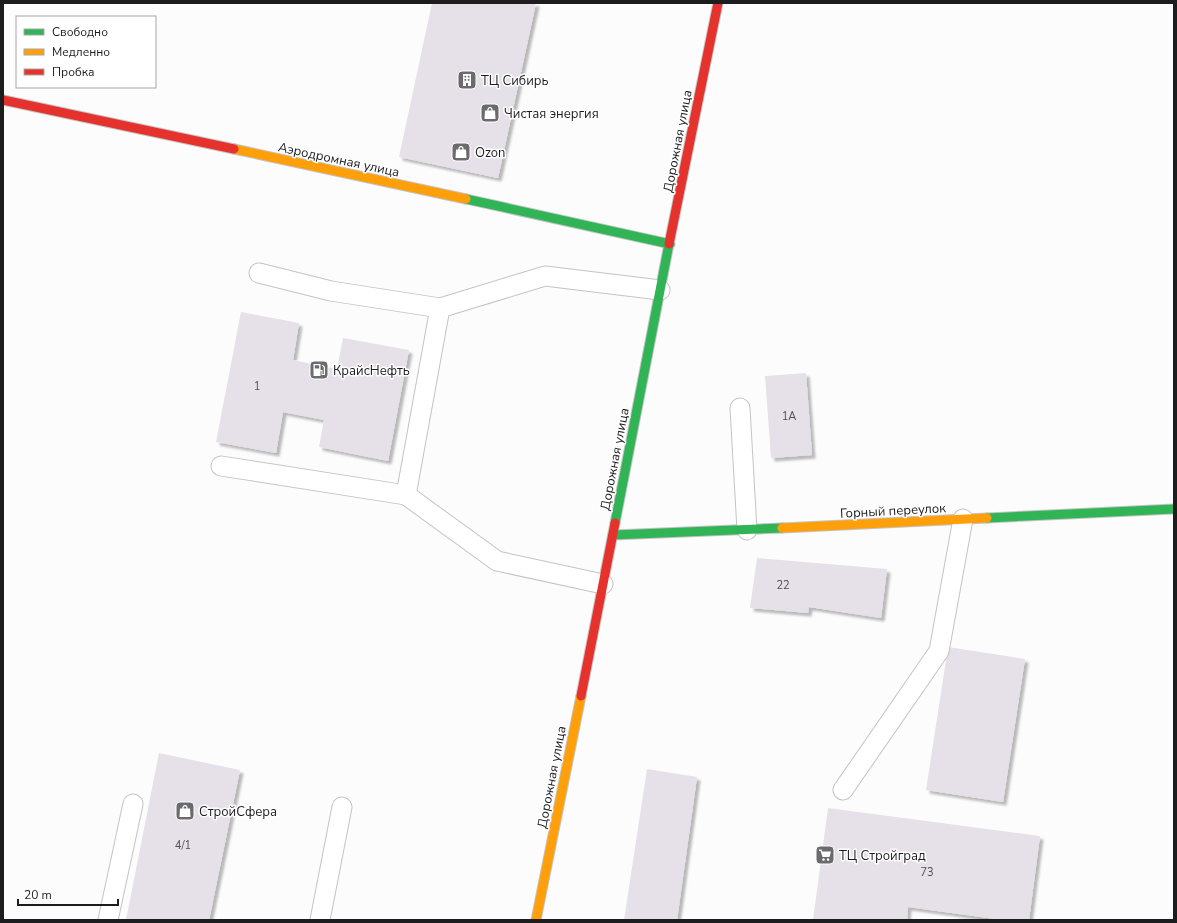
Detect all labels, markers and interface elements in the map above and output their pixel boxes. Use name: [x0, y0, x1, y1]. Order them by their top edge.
legend: [16, 16, 156, 88]
text: Свободно: [52, 24, 108, 40]
text: Медленно: [52, 44, 110, 60]
text: Пробка: [52, 64, 95, 80]
building icon: ТЦ Сибирь: [456, 69, 478, 91]
place label: ТЦ Сибирь: [481, 72, 548, 90]
street label: Дорожная улица: [659, 88, 697, 194]
shop icon: Чистая энергия: [479, 102, 501, 124]
place label: Чистая энергия: [504, 105, 599, 123]
street label: Аэродромная улица: [277, 138, 401, 182]
shop icon: Ozon: [450, 141, 472, 163]
place label: Ozon: [475, 144, 505, 162]
fuel station icon: КрайсНефть: [308, 359, 330, 381]
place label: КрайсНефть: [333, 362, 410, 380]
house number: 1: [254, 379, 260, 394]
street label: Дорожная улица: [596, 406, 634, 512]
house number: 1А: [782, 409, 796, 424]
street label: Горный переулок: [840, 499, 947, 523]
house number: 22: [776, 578, 790, 593]
street label: Дорожная улица: [533, 724, 571, 830]
shop icon: СтройСфера: [174, 800, 196, 822]
place label: СтройСфера: [199, 803, 277, 821]
house number: 4/1: [175, 838, 191, 853]
supermarket icon: ТЦ Стройград: [814, 844, 836, 866]
place label: ТЦ Стройград: [839, 847, 926, 865]
house number: 73: [920, 865, 934, 880]
scale bar: [18, 881, 118, 907]
text: 20 m: [24, 887, 52, 903]

